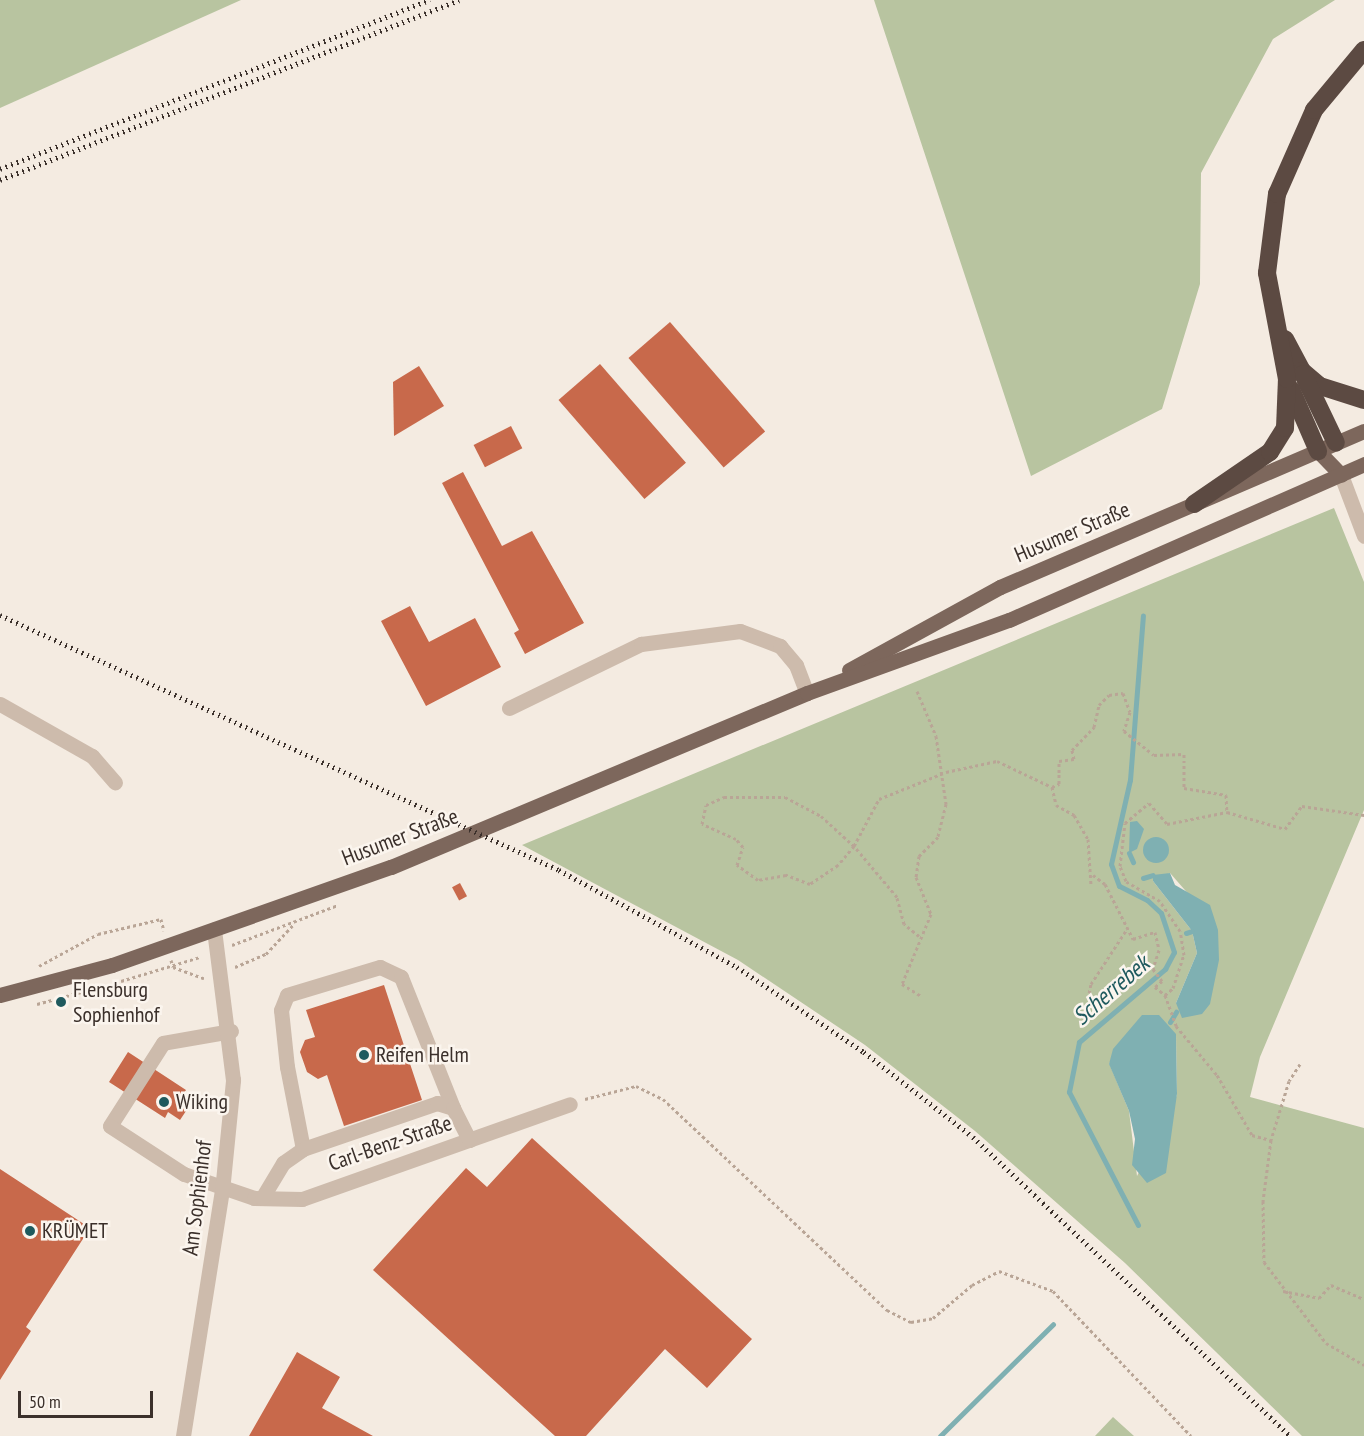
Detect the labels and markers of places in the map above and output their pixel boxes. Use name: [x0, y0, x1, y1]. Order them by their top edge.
place label: Flensburg Sophienhof: [73, 976, 159, 1028]
marker: Flensburg Sophienhof: [54, 995, 68, 1009]
place label: Reifen Helm: [376, 1042, 469, 1068]
marker: Reifen Helm: [357, 1048, 371, 1062]
place label: Wiking: [176, 1089, 228, 1115]
marker: Wiking: [157, 1095, 171, 1109]
place label: KRÜMET: [42, 1218, 108, 1244]
marker: KRÜMET: [23, 1224, 37, 1238]

